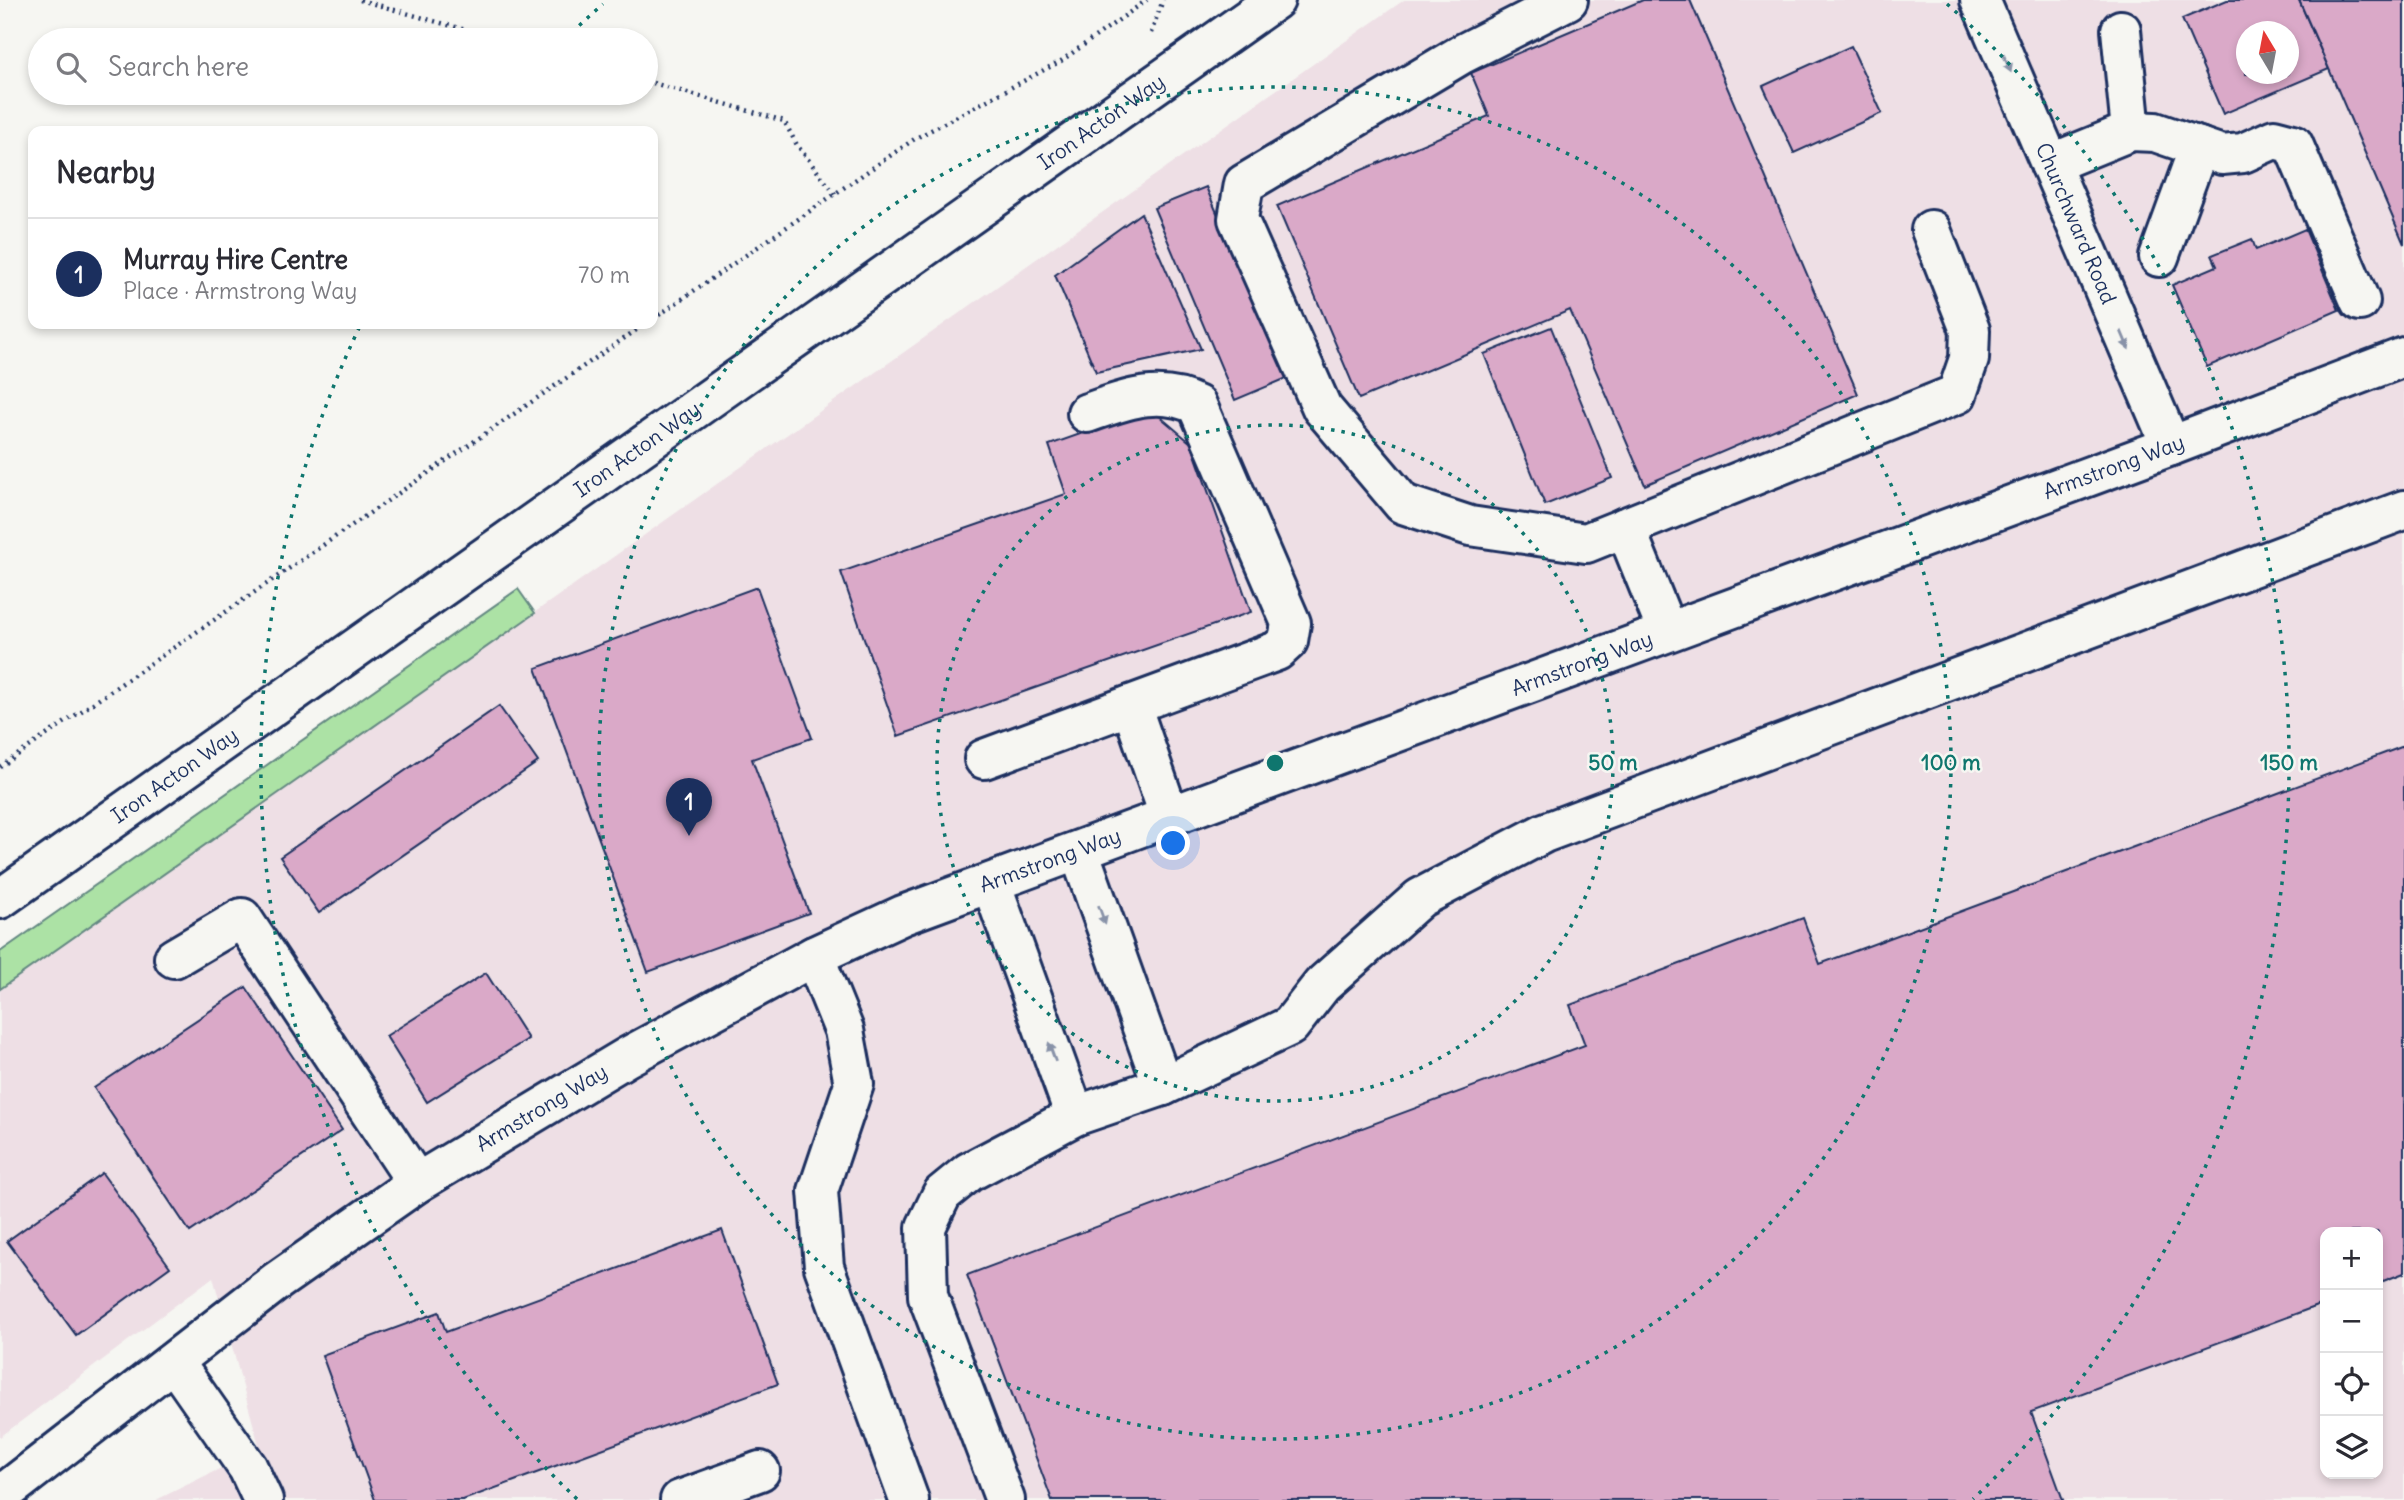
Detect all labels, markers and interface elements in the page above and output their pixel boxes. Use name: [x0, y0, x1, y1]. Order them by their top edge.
north arrow: [2236, 21, 2299, 84]
search box: [28, 28, 658, 105]
icon: search: [52, 48, 90, 86]
text: Search here: [108, 50, 249, 83]
one-way arrow: [2002, 52, 2013, 73]
street label: Iron Acton Way: [1033, 68, 1170, 176]
street label: Churchward Road: [2030, 138, 2123, 308]
text: Nearby: [56, 153, 156, 191]
text: Murray Hire Centre: [123, 243, 348, 276]
text: 1: [74, 260, 84, 289]
text: 70 m: [578, 260, 630, 289]
text: Place · Armstrong Way: [123, 276, 357, 305]
one-way arrow: [2120, 329, 2131, 350]
street label: Iron Acton Way: [569, 395, 706, 503]
street label: Armstrong Way: [2039, 428, 2188, 505]
street label: Armstrong Way: [1508, 625, 1656, 702]
street label: Iron Acton Way: [106, 721, 243, 829]
text: 50 m: [1588, 749, 1638, 776]
text: 100 m: [1921, 749, 1981, 776]
text: 150 m: [2260, 749, 2318, 776]
centre of rings: [1263, 751, 1287, 775]
pin: 1: [666, 778, 712, 836]
street label: Armstrong Way: [976, 822, 1124, 898]
your location: [1156, 826, 1190, 860]
one-way arrow: [1097, 904, 1108, 925]
one-way arrow: [1046, 1042, 1057, 1063]
street label: Armstrong Way: [471, 1058, 612, 1157]
map controls: [2320, 1227, 2383, 1479]
button: +: [2320, 1227, 2383, 1290]
button: −: [2320, 1290, 2383, 1353]
button: locate: [2320, 1353, 2383, 1416]
button: layers: [2320, 1416, 2383, 1479]

